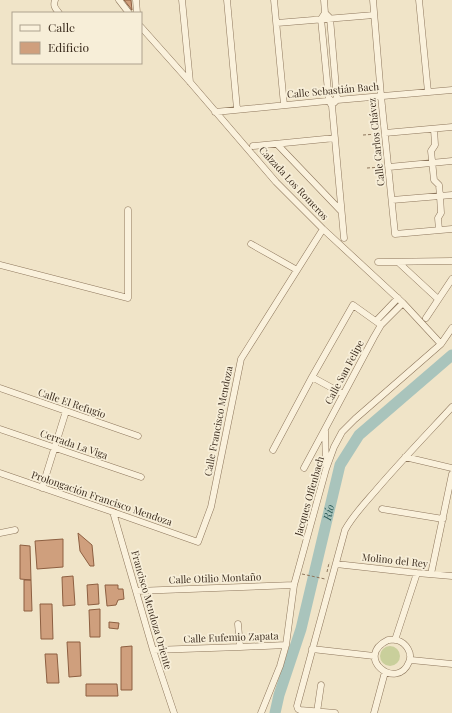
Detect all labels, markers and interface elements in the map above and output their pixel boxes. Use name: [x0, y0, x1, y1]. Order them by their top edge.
legend: [12, 12, 142, 64]
text: Calle: [48, 19, 75, 35]
text: Edificio: [48, 39, 90, 55]
street label: Calle Sebastián Bach: [286, 79, 380, 101]
street label: Calle Carlos Chávez: [364, 97, 388, 187]
street label: Calzada Los Romeros: [256, 143, 332, 223]
street label: Calle San Felipe: [321, 337, 367, 407]
street label: Calle Francisco Mendoza: [200, 365, 236, 477]
street label: Calle El Refugio: [36, 385, 108, 421]
street label: Cerrada La Viga: [38, 426, 110, 462]
street label: Jacques Offenbach: [291, 454, 327, 538]
street label: Prolongación Francisco Mendoza: [30, 467, 174, 529]
water label: Río: [319, 503, 337, 523]
street label: Francisco Mendoza Oriente: [128, 549, 176, 671]
street label: Molino del Rey: [361, 550, 429, 570]
street label: Calle Otilio Montaño: [168, 569, 262, 587]
street label: Calle Eufemio Zapata: [183, 628, 279, 646]

